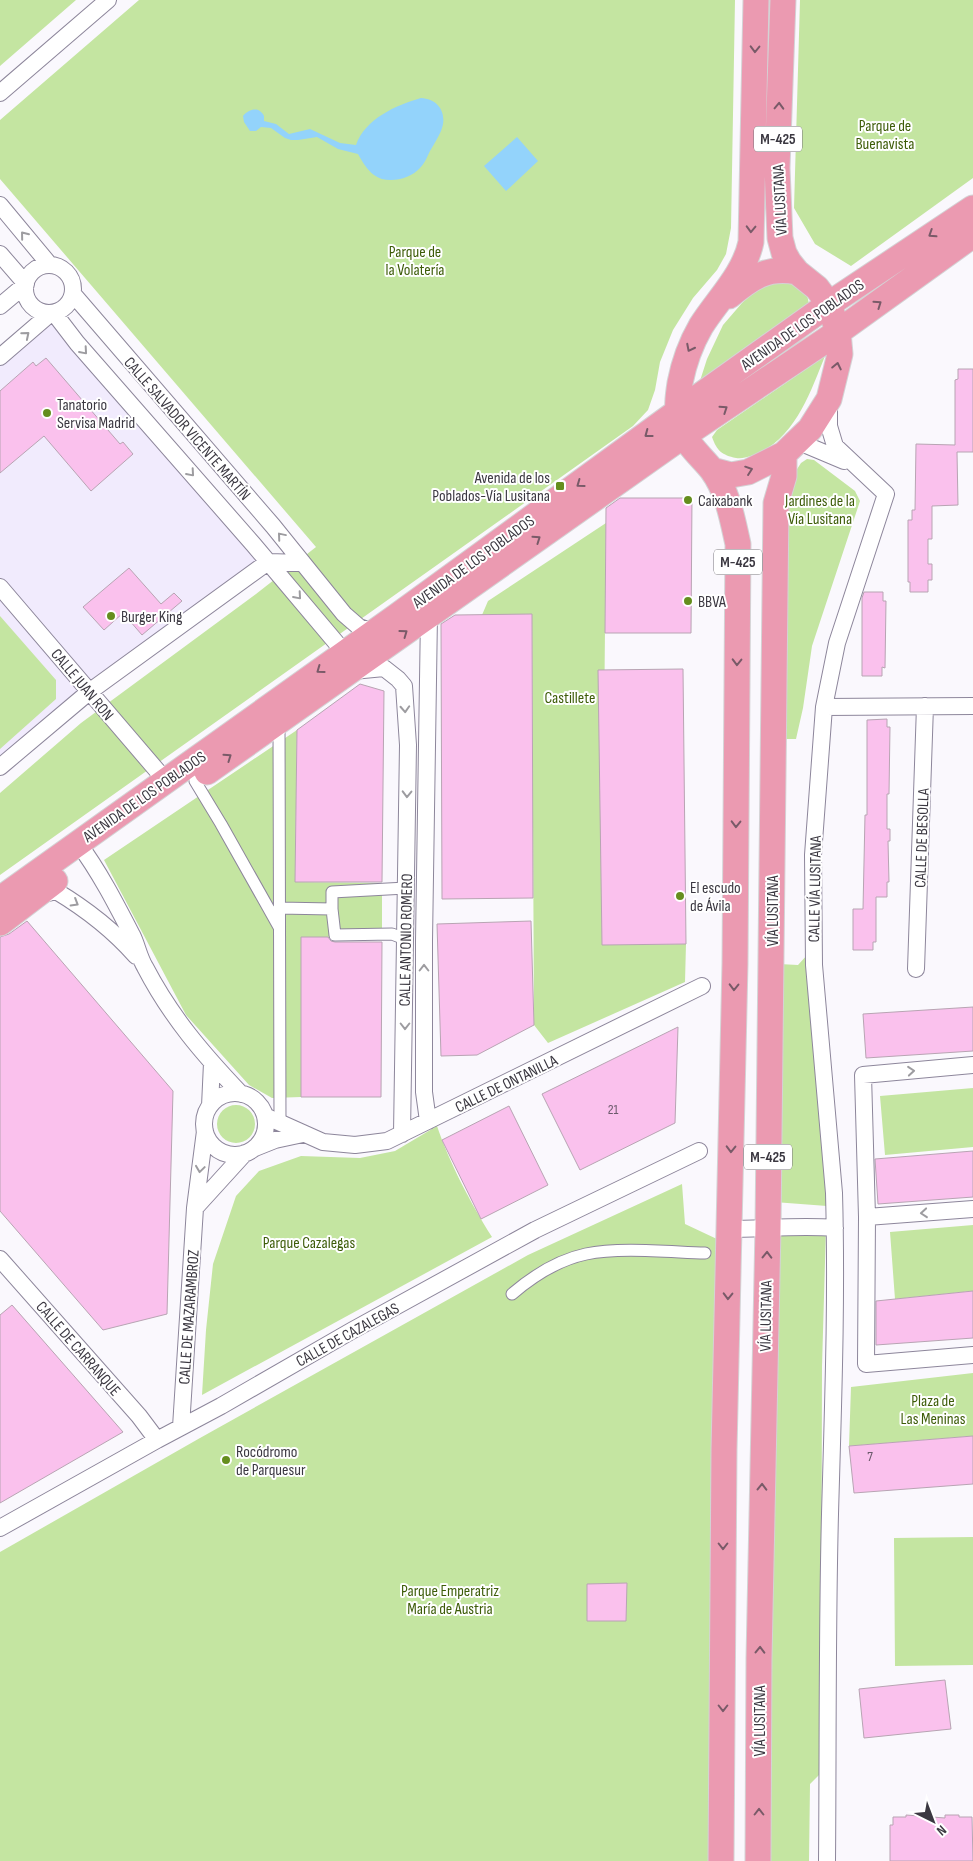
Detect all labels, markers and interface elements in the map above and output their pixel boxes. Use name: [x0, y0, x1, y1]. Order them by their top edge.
one-way arrow: [750, 45, 761, 53]
one-way arrow: [774, 102, 784, 110]
park label: Parque de Buenavista: [855, 117, 915, 154]
road number: M-425: [754, 126, 802, 152]
street label: VÍA LUSITANA: [769, 164, 792, 236]
one-way arrow: [746, 226, 756, 234]
one-way arrow: [929, 228, 938, 238]
one-way arrow: [22, 232, 30, 241]
park label: Parque de la Volatería: [385, 243, 445, 280]
street label: AVENIDA DE LOS POBLADOS: [737, 276, 868, 375]
one-way arrow: [872, 301, 882, 310]
one-way arrow: [20, 332, 29, 341]
one-way arrow: [686, 343, 696, 352]
one-way arrow: [78, 345, 87, 354]
street label: CALLE SALVADOR VICENTE MARTÍN: [119, 353, 254, 505]
one-way arrow: [831, 361, 842, 370]
place label: Tanatorio Servisa Madrid: [57, 396, 135, 433]
one-way arrow: [718, 406, 727, 415]
marker: Tanatorio Servisa Madrid: [41, 407, 53, 419]
one-way arrow: [645, 428, 654, 436]
one-way arrow: [744, 466, 753, 476]
one-way arrow: [185, 468, 194, 477]
place label: Avenida de los Poblados-Vía Lusitana: [432, 469, 550, 506]
one-way arrow: [576, 478, 586, 487]
marker: Avenida de los Poblados-Vía Lusitana: [554, 480, 566, 492]
place label: Caixabank: [698, 492, 752, 511]
park label: Jardines de la Vía Lusitana: [784, 492, 855, 529]
marker: Caixabank: [682, 494, 694, 506]
street label: AVENIDA DE LOS POBLADOS: [409, 512, 539, 613]
one-way arrow: [278, 533, 286, 542]
one-way arrow: [531, 536, 540, 545]
road number: M-425: [714, 550, 762, 574]
one-way arrow: [292, 590, 300, 599]
place label: BBVA: [698, 593, 726, 612]
marker: BBVA: [682, 595, 694, 607]
place label: Burger King: [121, 608, 182, 627]
marker: Burger King: [105, 610, 117, 622]
one-way arrow: [398, 630, 408, 639]
street label: CALLE JUAN RON: [46, 645, 117, 725]
one-way arrow: [732, 658, 742, 666]
one-way arrow: [316, 664, 326, 673]
park label: Castillete: [545, 689, 595, 708]
one-way arrow: [400, 705, 411, 713]
street label: AVENIDA DE LOS POBLADOS: [79, 748, 210, 847]
one-way arrow: [222, 754, 232, 763]
street label: CALLE DE BESOLLA: [911, 788, 934, 888]
one-way arrow: [402, 790, 412, 798]
one-way arrow: [731, 821, 741, 829]
street label: CALLE VÍA LUSITANA: [805, 835, 826, 943]
street label: CALLE ANTONIO ROMERO: [396, 873, 417, 1007]
street label: VÍA LUSITANA: [764, 875, 783, 947]
place label: El escudo de Ávila: [690, 879, 741, 916]
marker: El escudo de Ávila: [674, 890, 686, 902]
one-way arrow: [70, 896, 79, 906]
one-way arrow: [419, 964, 429, 972]
one-way arrow: [729, 984, 739, 991]
one-way arrow: [400, 1023, 410, 1031]
street label: CALLE DE ONTANILLA: [452, 1051, 561, 1117]
one-way arrow: [908, 1065, 916, 1076]
house number: 21: [608, 1101, 618, 1118]
road number: M-425: [744, 1144, 792, 1170]
one-way arrow: [726, 1146, 736, 1154]
one-way arrow: [195, 1166, 206, 1174]
one-way arrow: [920, 1207, 928, 1218]
park label: Parque Cazalegas: [263, 1234, 355, 1253]
street label: CALLE DE MAZARAMBROZ: [175, 1249, 204, 1385]
one-way arrow: [762, 1251, 772, 1258]
street label: VÍA LUSITANA: [756, 1280, 777, 1352]
one-way arrow: [723, 1292, 733, 1300]
street label: CALLE DE CARRANQUE: [32, 1298, 124, 1400]
street label: CALLE DE CAZALEGAS: [293, 1299, 403, 1371]
park label: Plaza de Las Meninas: [901, 1392, 966, 1429]
place label: Rocódromo de Parquesur: [236, 1443, 306, 1480]
house number: 7: [867, 1448, 873, 1465]
marker: Rocódromo de Parquesur: [220, 1454, 232, 1466]
one-way arrow: [757, 1483, 767, 1491]
one-way arrow: [718, 1542, 729, 1550]
park label: Parque Emperatriz María de Austria: [401, 1582, 499, 1619]
one-way arrow: [754, 1646, 765, 1654]
street label: VÍA LUSITANA: [751, 1685, 770, 1757]
one-way arrow: [718, 1704, 728, 1712]
north arrow: [908, 1796, 958, 1846]
one-way arrow: [753, 1808, 764, 1816]
text: N: [933, 1821, 950, 1839]

